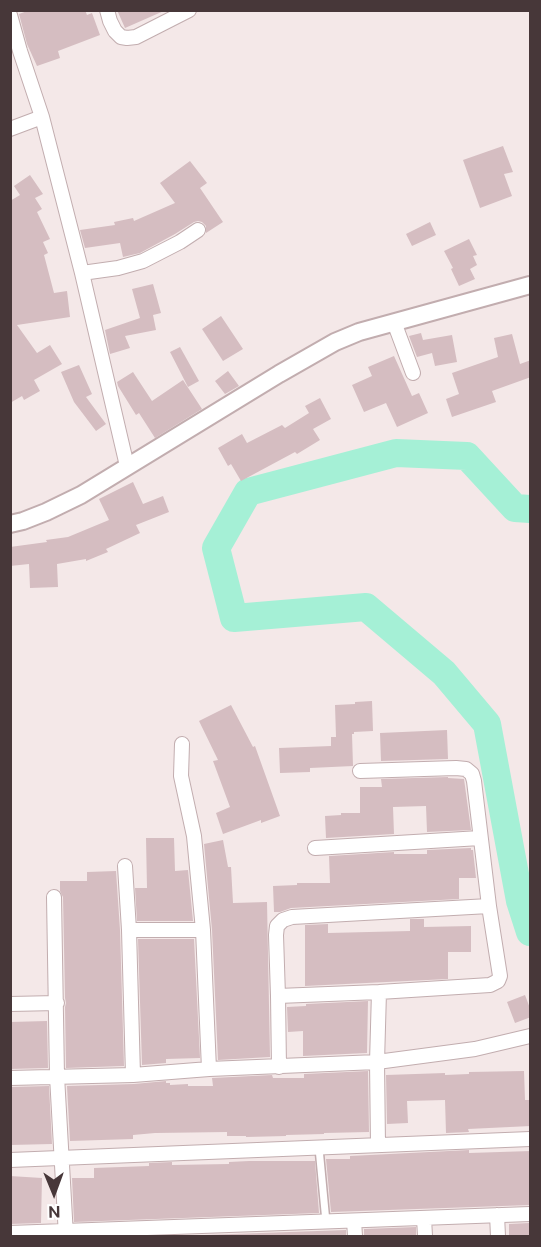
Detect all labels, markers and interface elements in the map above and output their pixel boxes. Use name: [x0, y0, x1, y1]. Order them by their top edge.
north arrow: [24, 1163, 84, 1223]
text: N: [48, 1202, 61, 1221]

